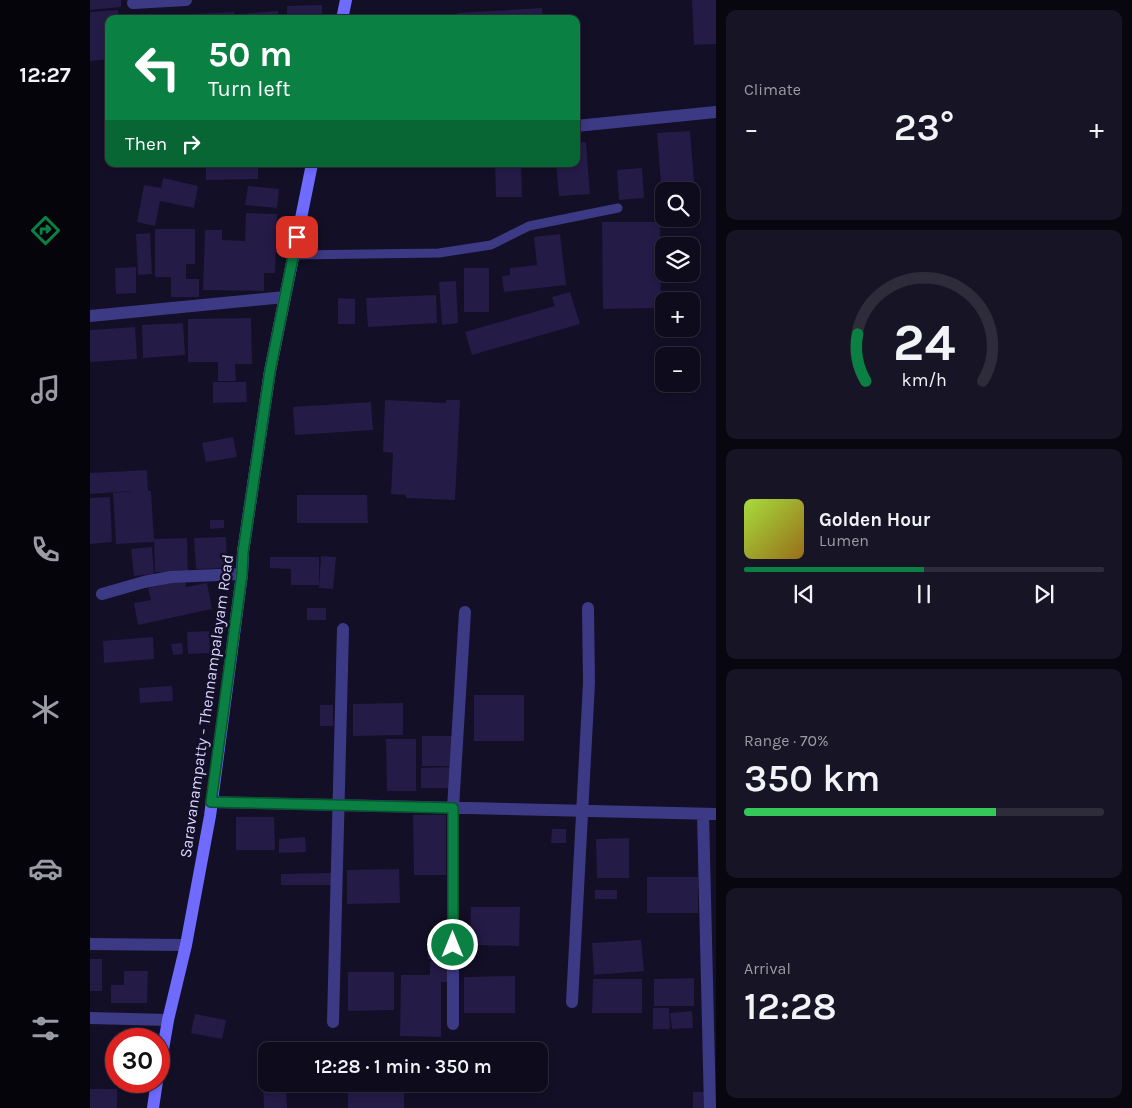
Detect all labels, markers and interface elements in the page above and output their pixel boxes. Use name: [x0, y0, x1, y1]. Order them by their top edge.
text: 50 m: [208, 34, 293, 75]
icon: left: [125, 35, 190, 100]
text: 12:27: [19, 62, 71, 88]
text: Turn left: [208, 76, 291, 102]
text: Climate: [744, 80, 801, 99]
text: 23°: [894, 105, 954, 150]
text: −: [744, 112, 759, 145]
text: +: [1089, 112, 1104, 145]
icon: right: [177, 130, 205, 158]
text: Then: [125, 133, 167, 155]
map controls: [655, 182, 700, 392]
button: search: [655, 182, 700, 227]
icon: directions: [28, 213, 63, 248]
pin: [276, 216, 318, 258]
icon: arrive: [283, 223, 311, 251]
button: layers: [655, 237, 700, 282]
button: +: [655, 292, 700, 337]
text: 24: [893, 312, 955, 373]
button: −: [655, 347, 700, 392]
text: km/h: [901, 370, 947, 391]
icon: music: [28, 372, 63, 407]
text: Golden Hour: [819, 509, 930, 531]
text: Lumen: [819, 531, 869, 550]
icon: phone: [28, 532, 63, 567]
street label: Saravanampatty - Thennampalayam Road: [176, 553, 237, 859]
icon: previous: [790, 580, 818, 608]
icon: pause: [910, 580, 938, 608]
icon: next: [1030, 580, 1058, 608]
icon: climate: [28, 692, 63, 727]
text: Range · 70%: [744, 731, 829, 750]
text: 350 km: [744, 756, 880, 801]
icon: car: [28, 851, 63, 886]
position arrow: [426, 918, 478, 970]
text: Arrival: [744, 959, 791, 978]
text: 12:28: [744, 984, 837, 1029]
icon: filters: [28, 1011, 63, 1046]
speed limit sign: 30: [105, 1028, 170, 1093]
text: 12:28 · 1 min · 350 m: [314, 1056, 492, 1078]

